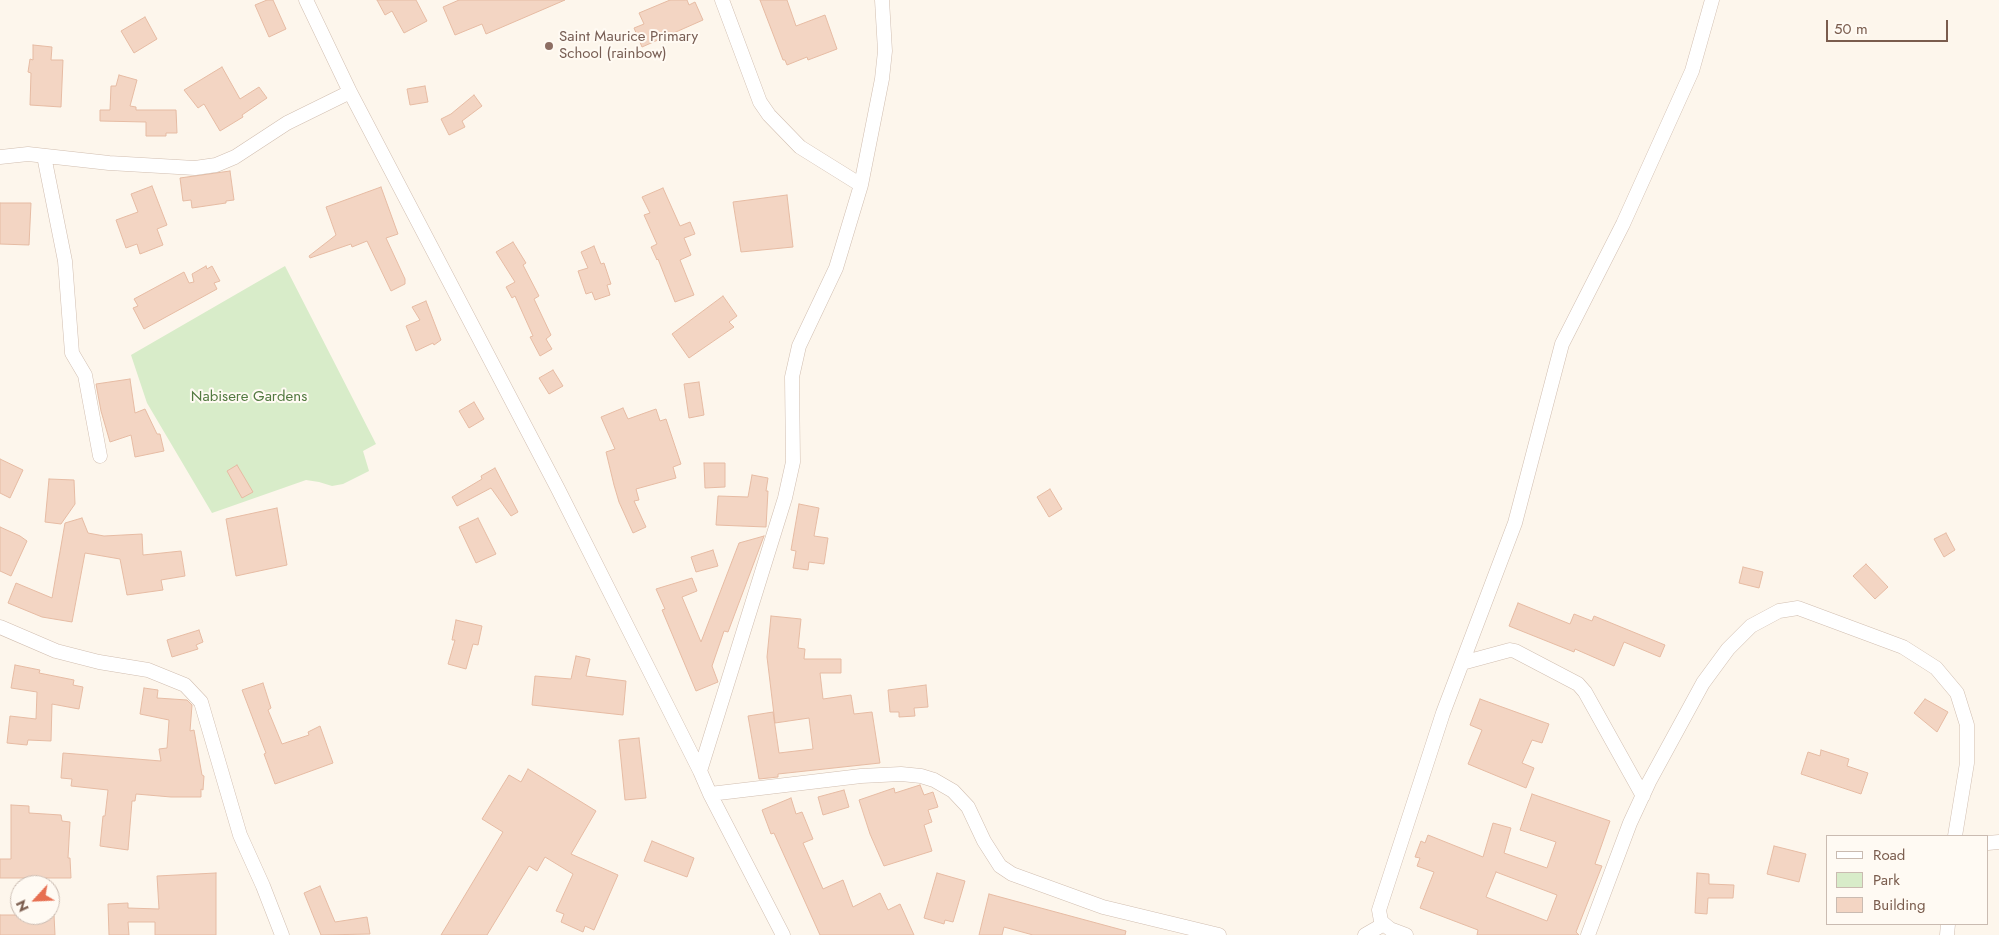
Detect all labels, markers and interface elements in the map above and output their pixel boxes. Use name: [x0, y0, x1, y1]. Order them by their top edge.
scale bar: [1829, 10, 1952, 42]
text: 50 m: [1834, 18, 1868, 40]
place label: Saint Maurice Primary School (rainbow): [559, 28, 698, 63]
marker: Saint Maurice Primary School (rainbow): [543, 40, 555, 52]
park label: Nabisere Gardens: [191, 388, 307, 406]
legend: [1826, 835, 1989, 925]
text: Road: [1873, 844, 1905, 866]
text: Park: [1873, 869, 1900, 891]
north arrow: [10, 875, 60, 925]
text: Building: [1873, 894, 1925, 916]
text: N: [11, 897, 34, 915]

